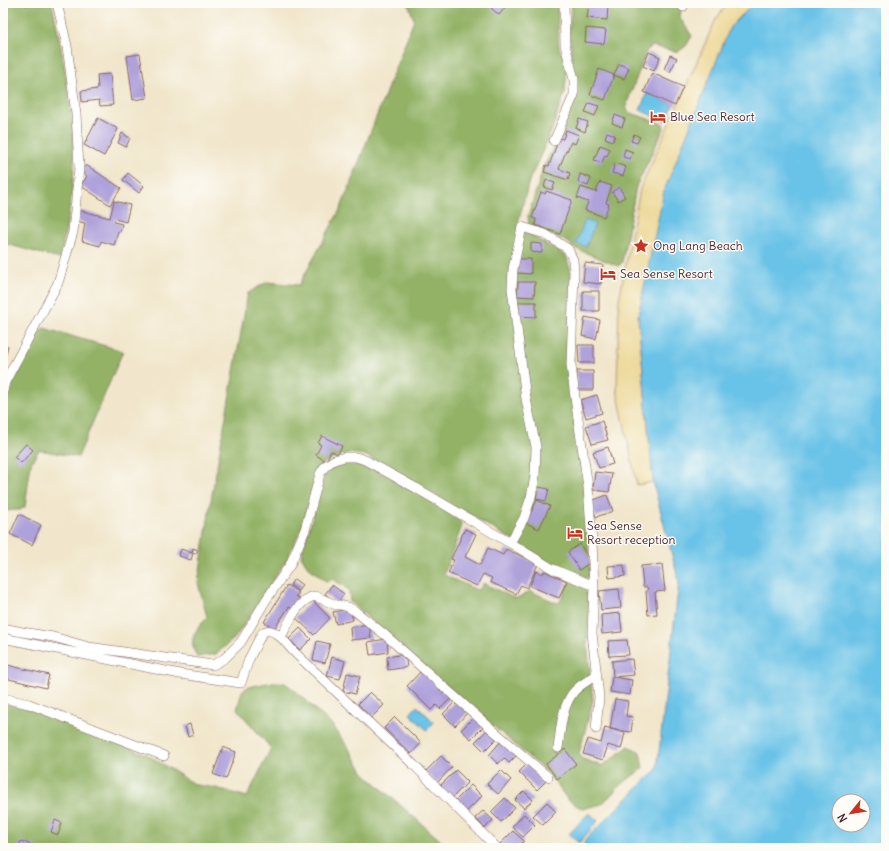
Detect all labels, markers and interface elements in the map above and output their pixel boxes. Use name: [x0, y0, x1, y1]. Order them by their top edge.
hotel icon: Blue Sea Resort: [649, 108, 667, 126]
place label: Blue Sea Resort: [670, 109, 755, 124]
place icon: Ong Lang Beach: [632, 237, 650, 255]
place label: Ong Lang Beach: [653, 238, 743, 253]
hotel icon: Sea Sense Resort: [599, 265, 617, 283]
place label: Sea Sense Resort: [620, 266, 713, 281]
place label: Sea Sense Resort reception: [587, 518, 675, 547]
hotel icon: Sea Sense Resort reception: [566, 524, 584, 542]
north arrow: [831, 793, 871, 833]
text: N: [834, 811, 850, 825]

